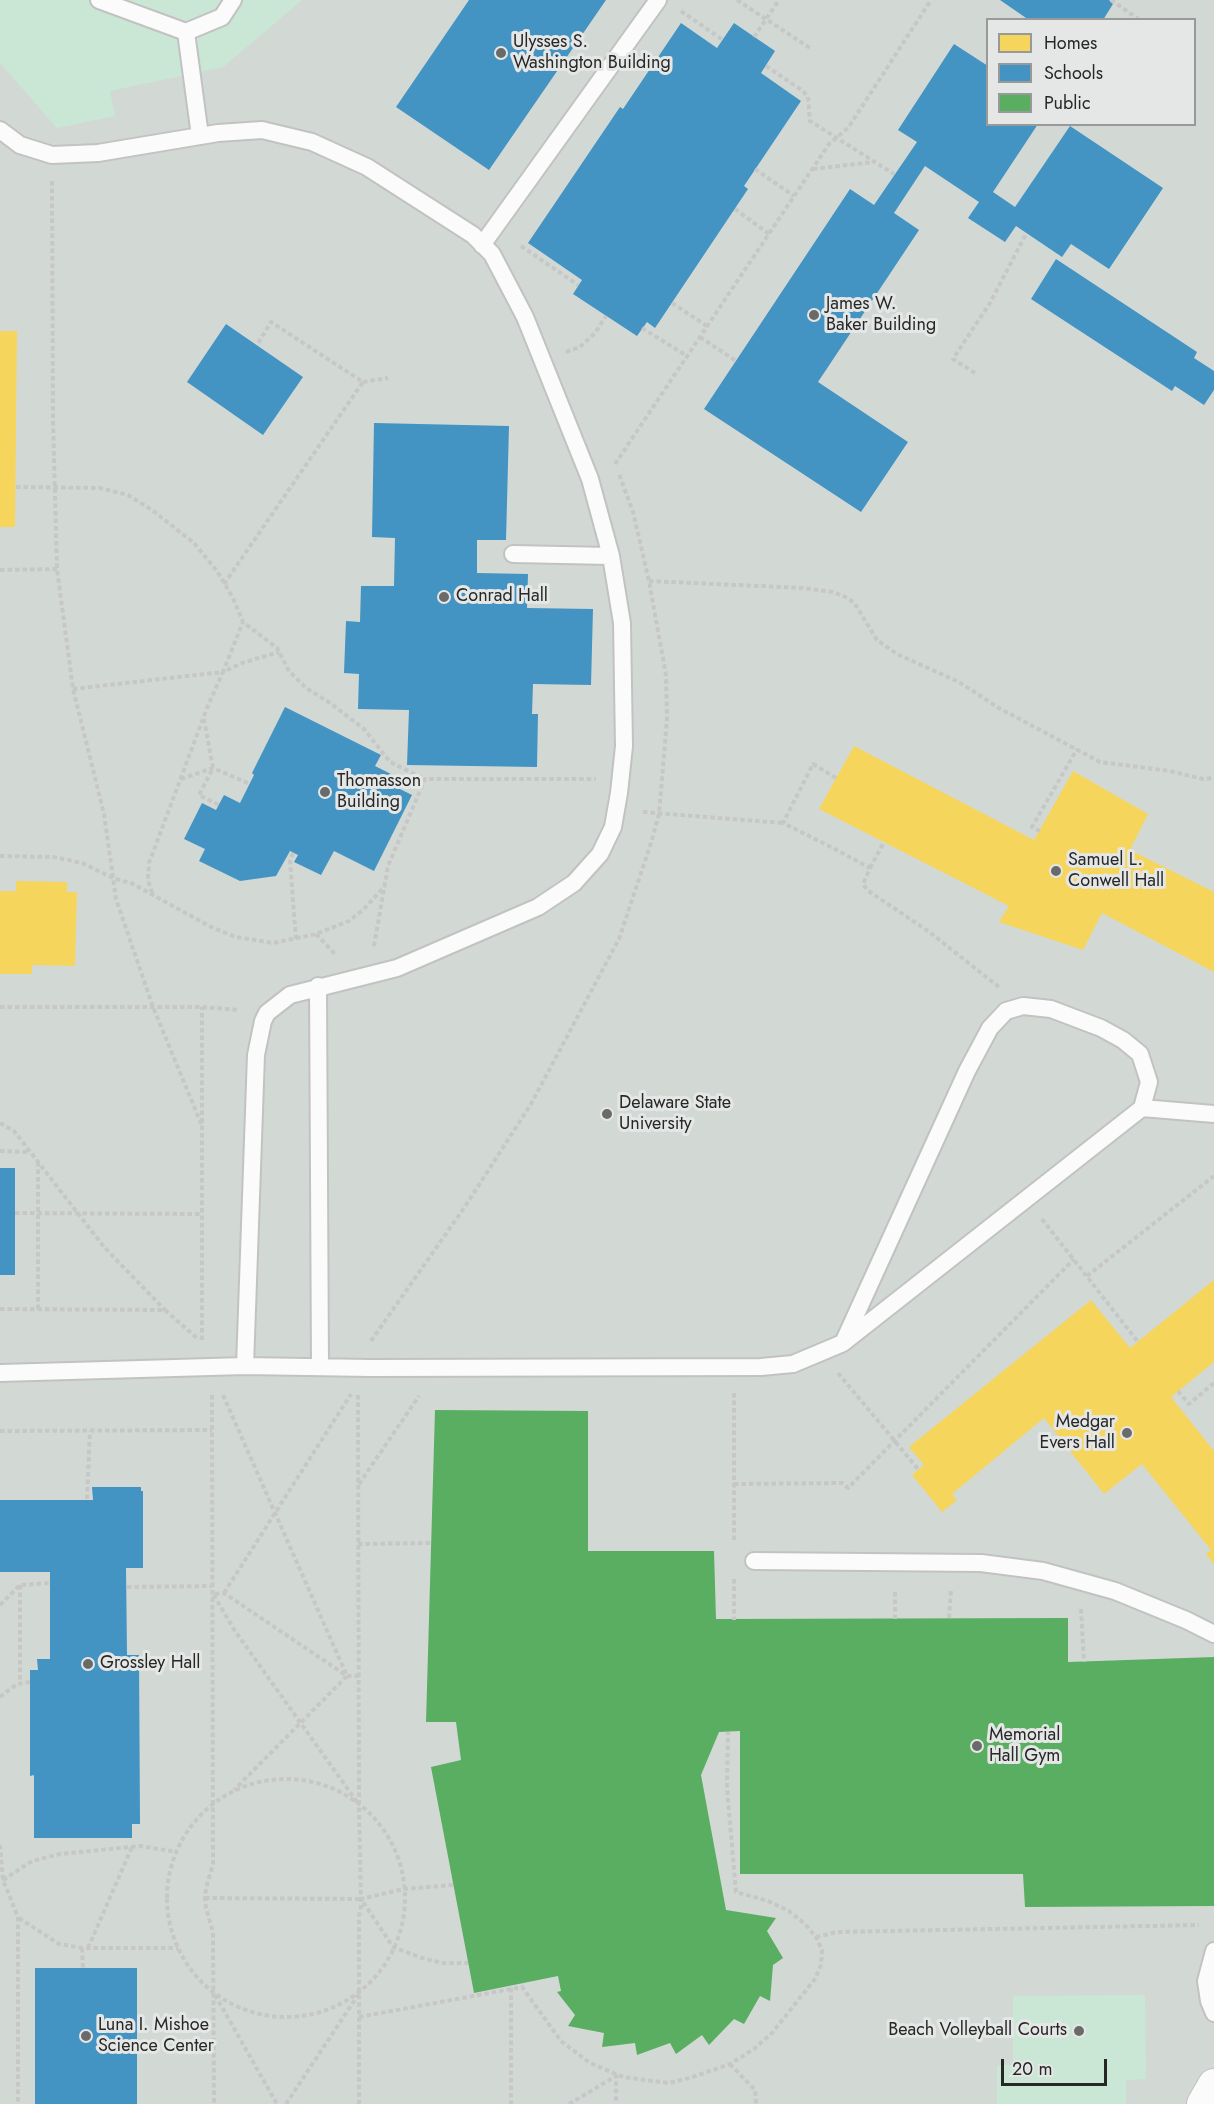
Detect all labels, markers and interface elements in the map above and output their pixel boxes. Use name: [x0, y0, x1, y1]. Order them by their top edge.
legend: [986, 18, 1196, 126]
text: Homes: [1044, 30, 1097, 56]
place label: Ulysses S. Washington Building: [513, 32, 671, 74]
marker: Ulysses S. Washington Building: [494, 46, 508, 60]
text: Schools: [1044, 60, 1103, 86]
text: Public: [1044, 90, 1091, 116]
place label: James W. Baker Building: [826, 294, 936, 336]
marker: James W. Baker Building: [807, 308, 821, 322]
place label: Conrad Hall: [456, 586, 548, 608]
marker: Conrad Hall: [437, 590, 451, 604]
place label: Thomasson Building: [337, 771, 421, 814]
marker: Thomasson Building: [318, 785, 332, 799]
place label: Samuel L. Conwell Hall: [1068, 850, 1164, 892]
marker: Samuel L. Conwell Hall: [1049, 864, 1063, 878]
place label: Delaware State University: [619, 1093, 731, 1136]
marker: Delaware State University: [600, 1107, 614, 1121]
place label: Medgar Evers Hall: [1040, 1412, 1115, 1454]
marker: Medgar Evers Hall: [1120, 1426, 1134, 1440]
place label: Grossley Hall: [100, 1653, 200, 1675]
marker: Grossley Hall: [81, 1657, 95, 1671]
place label: Memorial Hall Gym: [989, 1725, 1060, 1768]
marker: Memorial Hall Gym: [970, 1739, 984, 1753]
place label: Luna I. Mishoe Science Center: [98, 2015, 214, 2058]
place label: Beach Volleyball Courts: [888, 2020, 1067, 2042]
marker: Beach Volleyball Courts: [1072, 2024, 1086, 2038]
marker: Luna I. Mishoe Science Center: [79, 2029, 93, 2043]
scale bar: [1004, 2047, 1110, 2085]
text: 20 m: [1012, 2056, 1052, 2082]

